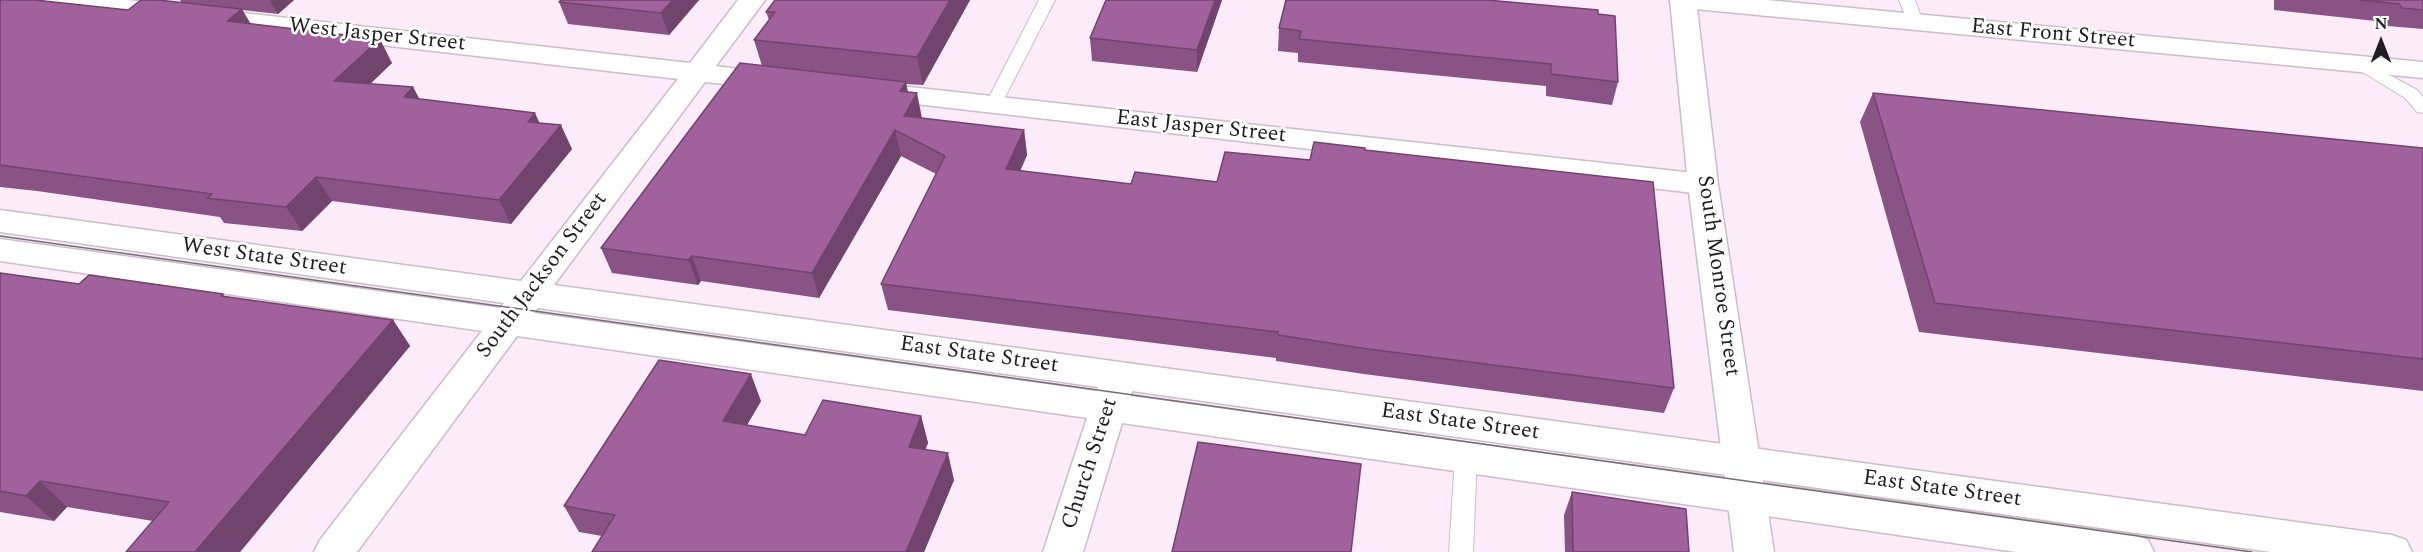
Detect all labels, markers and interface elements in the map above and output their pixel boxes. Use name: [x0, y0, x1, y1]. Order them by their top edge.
north arrow: [2351, 12, 2411, 72]
text: N: [2374, 12, 2388, 36]
street label: West Jasper Street: [287, 14, 467, 58]
street label: East Front Street: [1970, 15, 2136, 55]
street label: East Jasper Street: [1115, 106, 1287, 150]
street label: South Monroe Street: [1690, 174, 1744, 378]
street label: South Jackson Street: [472, 188, 614, 364]
street label: West State Street: [180, 233, 348, 283]
street label: East State Street: [898, 332, 1060, 380]
street label: Church Street: [1057, 395, 1125, 533]
street label: East State Street: [1379, 399, 1541, 447]
street label: East State Street: [1861, 466, 2023, 514]

